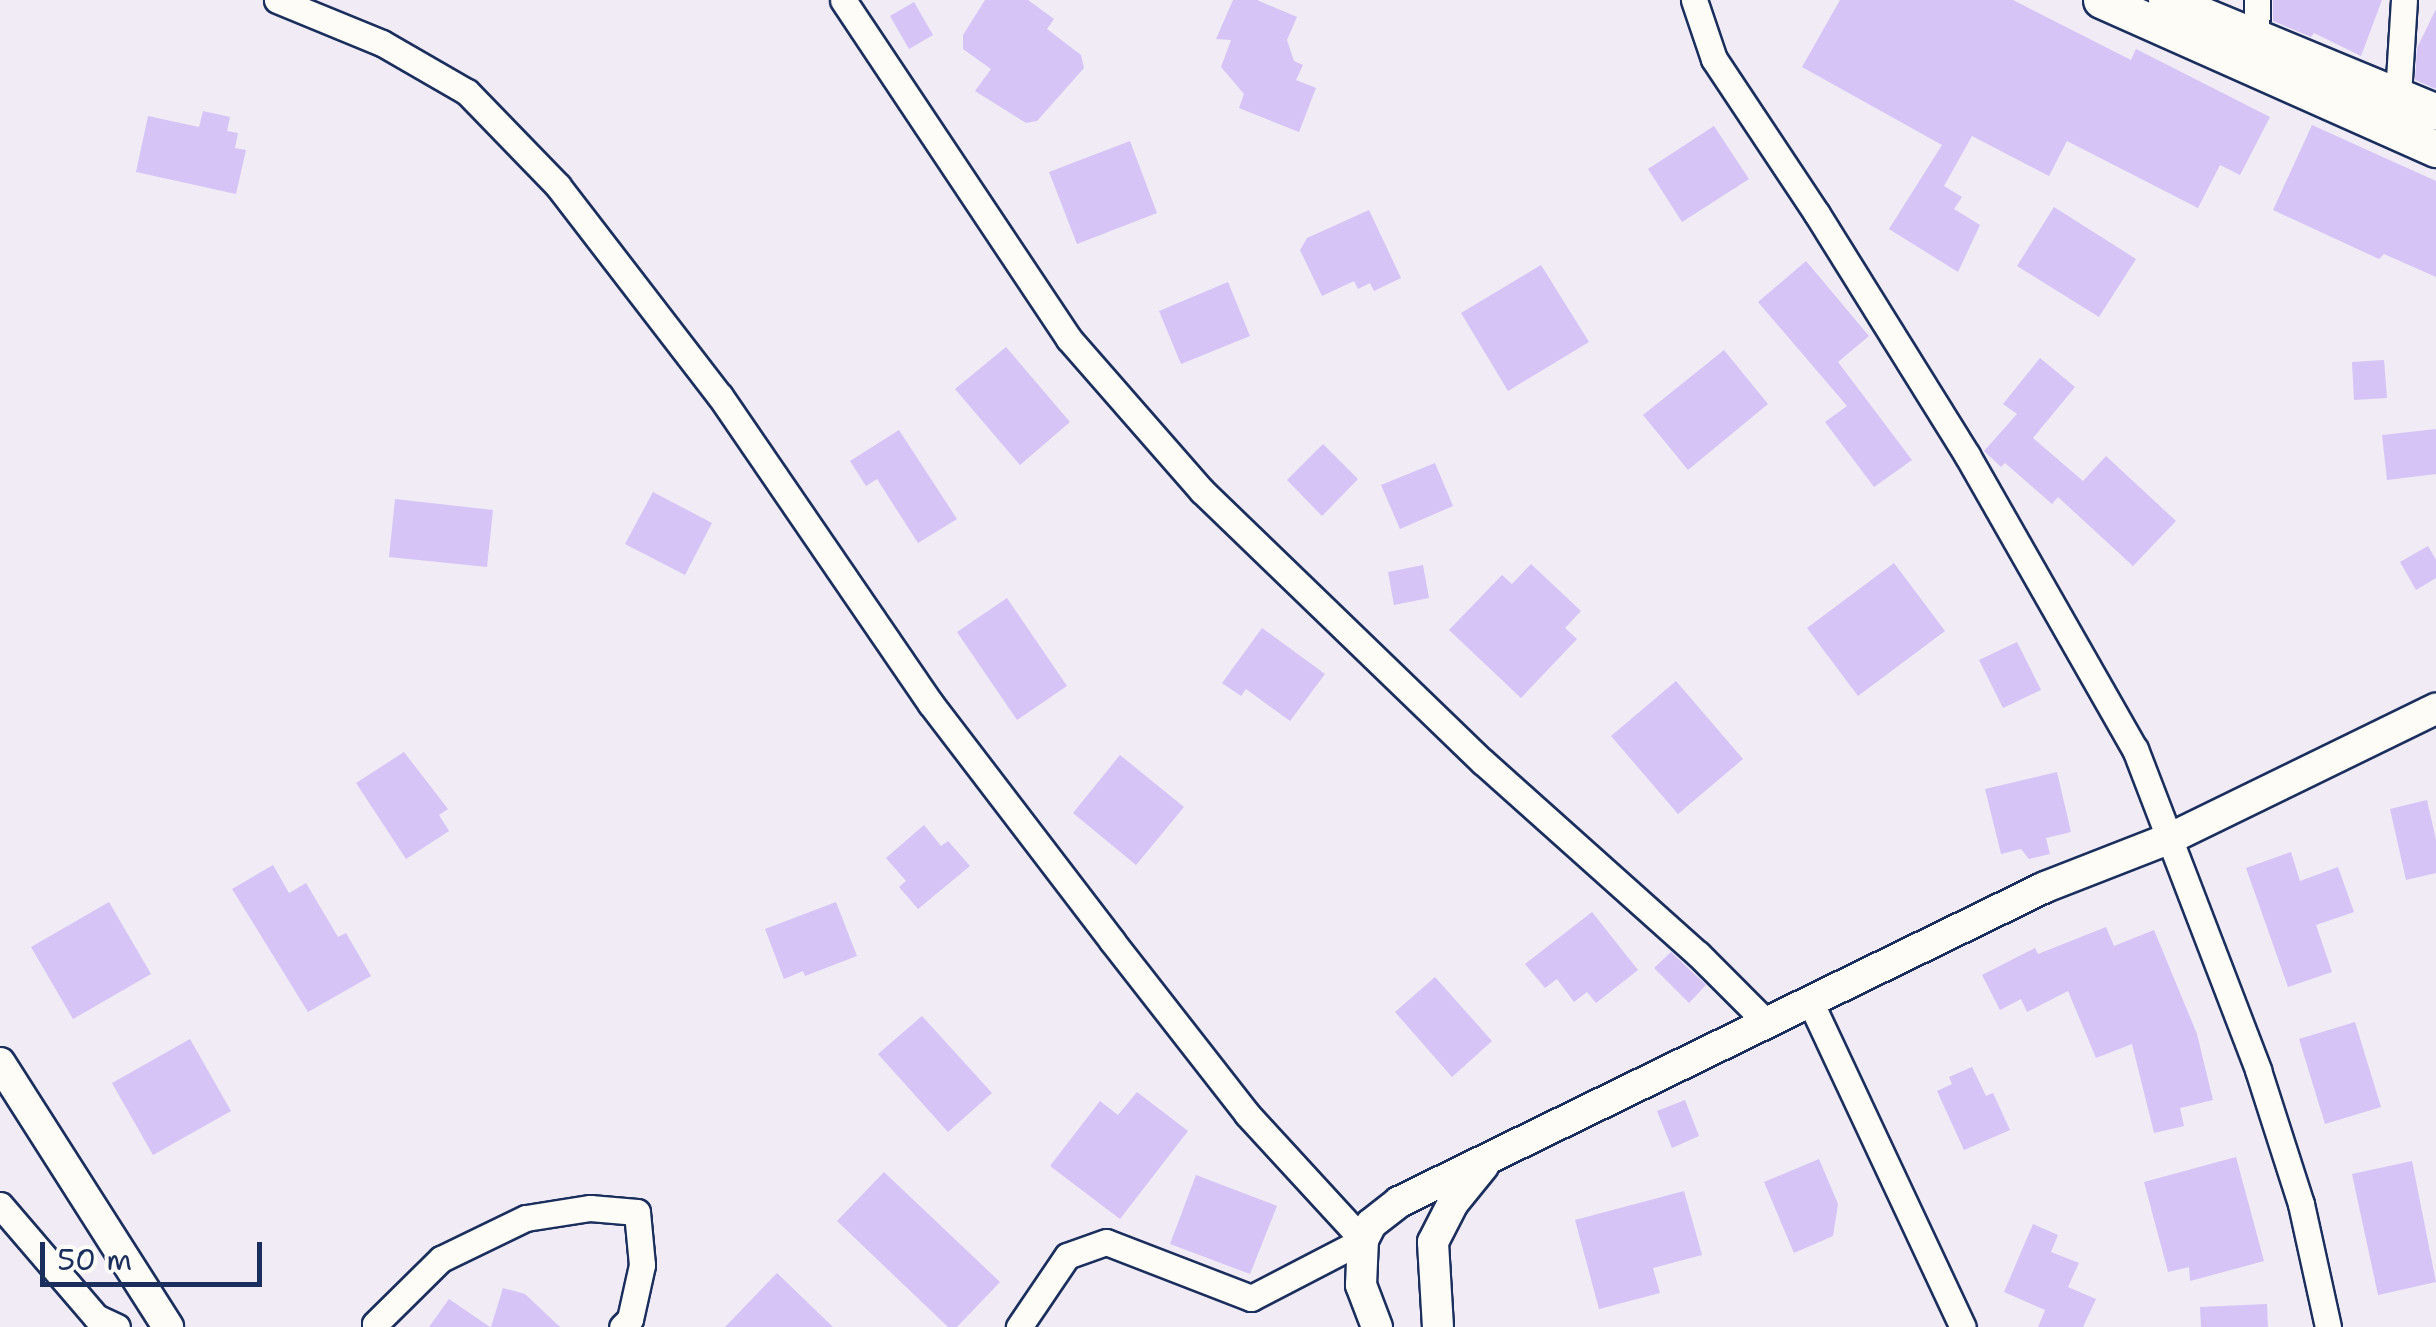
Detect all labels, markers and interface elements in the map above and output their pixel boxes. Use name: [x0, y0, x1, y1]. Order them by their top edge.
scale bar: [45, 1222, 268, 1284]
text: 50 m: [57, 1239, 132, 1280]

